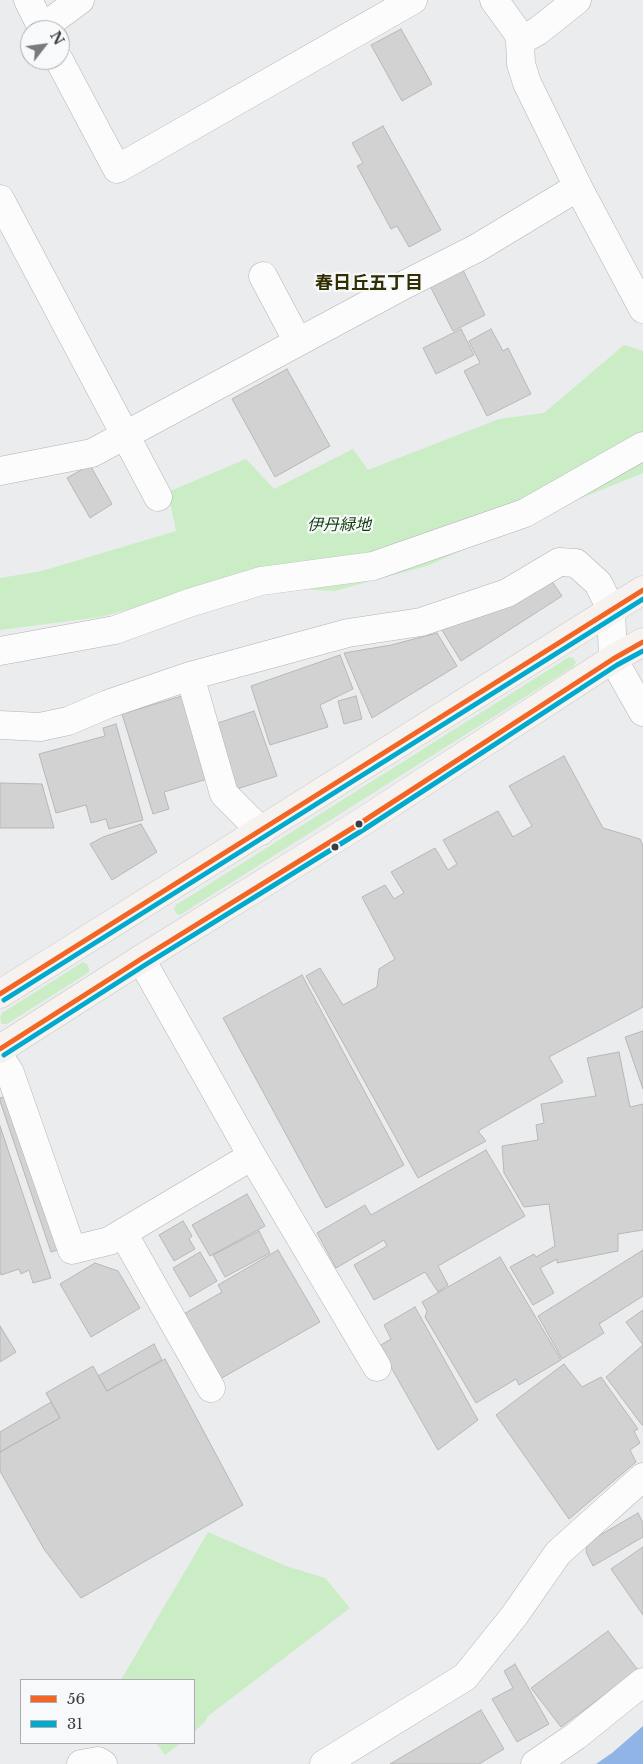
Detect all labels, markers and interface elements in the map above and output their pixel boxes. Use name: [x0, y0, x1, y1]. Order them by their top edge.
north arrow: [20, 20, 70, 70]
text: N: [46, 28, 68, 48]
district label: 春日丘五丁目: [315, 273, 423, 295]
park label: 伊丹緑地: [307, 515, 371, 535]
unlabelled marker: [354, 819, 364, 829]
unlabelled marker: [330, 842, 340, 852]
legend: [20, 1679, 195, 1744]
text: 56: [67, 1689, 85, 1708]
text: 31: [67, 1714, 83, 1733]

